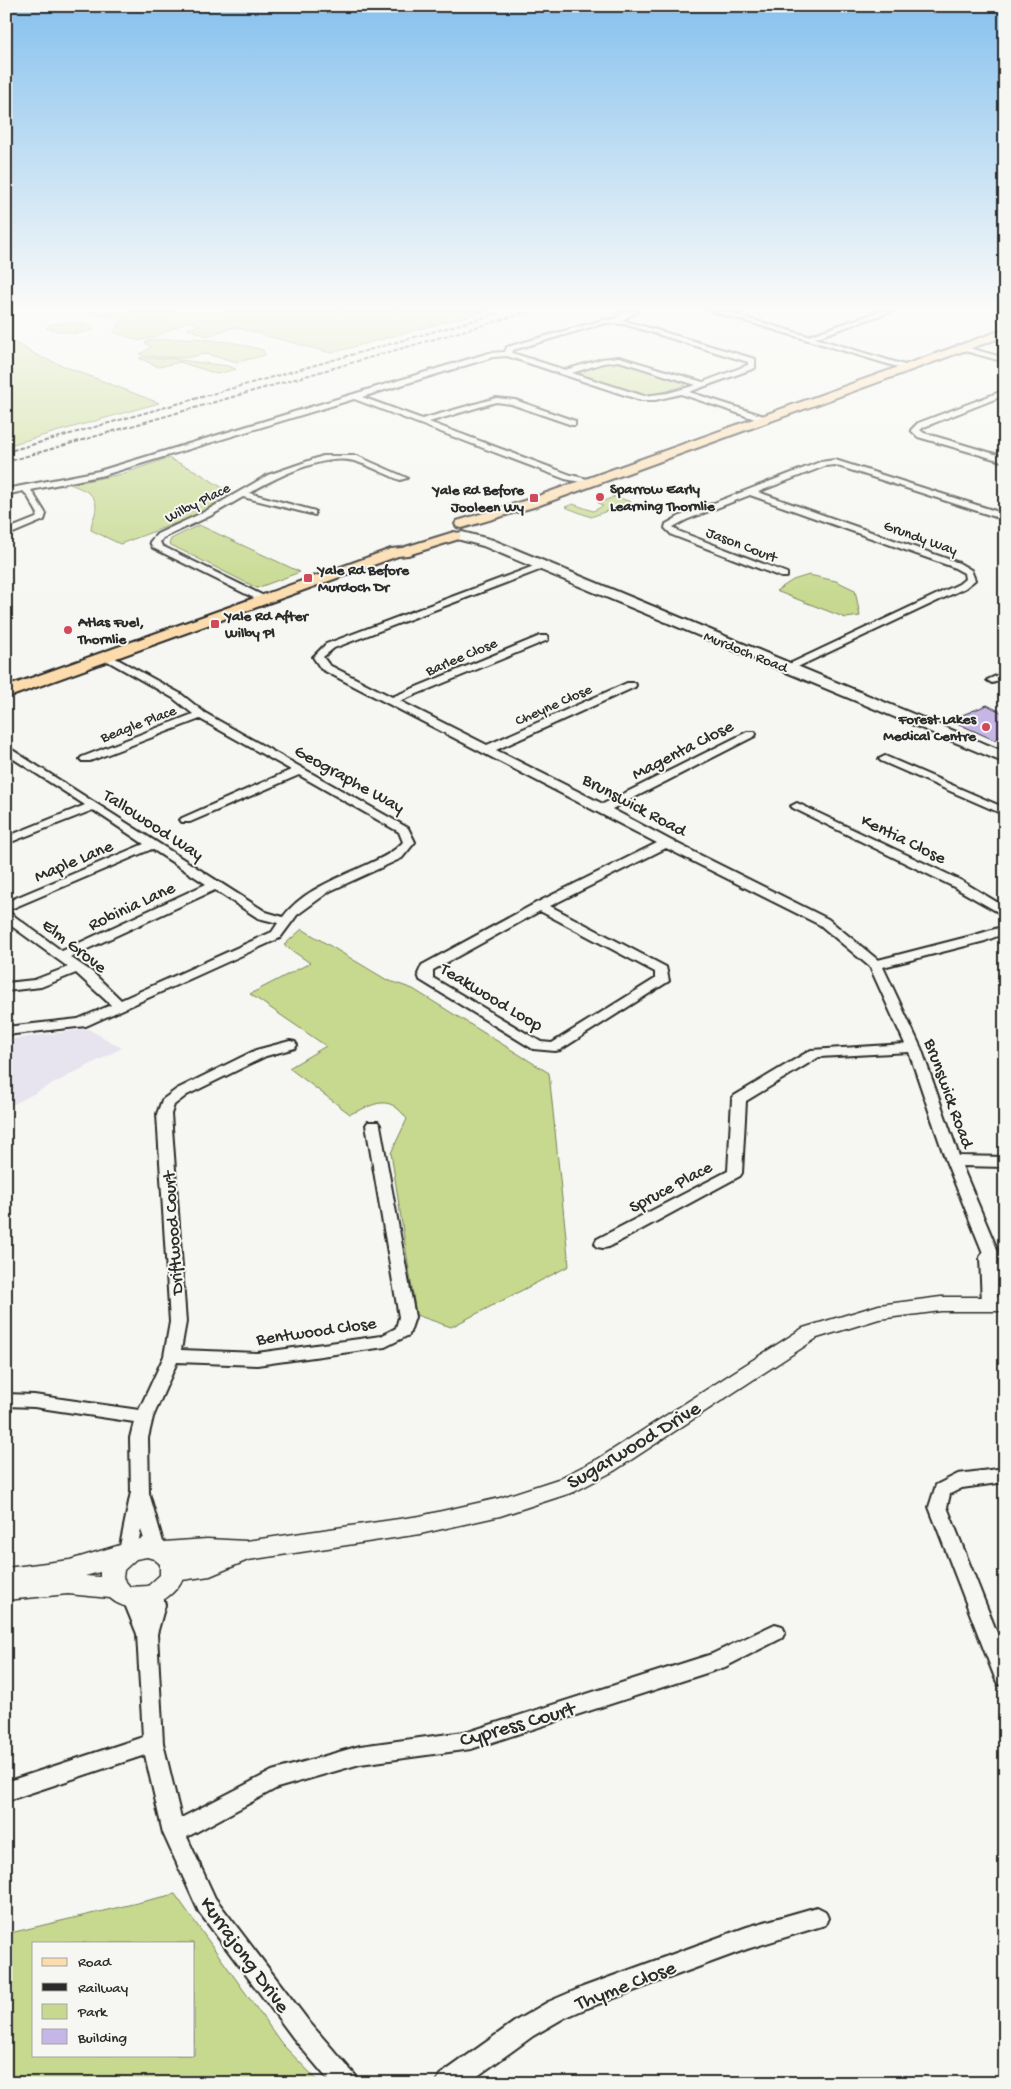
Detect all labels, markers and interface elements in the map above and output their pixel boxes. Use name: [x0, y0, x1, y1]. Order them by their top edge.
street label: Wilby Place: [162, 480, 234, 528]
place label: Sparrow Early Learning Thornlie: [610, 481, 716, 516]
place label: Yale Rd Before Jooleen Wy: [431, 482, 525, 517]
marker: Sparrow Early Learning Thornlie: [594, 491, 606, 503]
marker: Yale Rd Before Jooleen Wy: [528, 492, 540, 504]
street label: Grundy Way: [881, 517, 960, 561]
street label: Jason Court: [703, 524, 781, 568]
place label: Yale Rd Before Murdoch Dr: [316, 562, 410, 597]
marker: Yale Rd Before Murdoch Dr: [302, 572, 314, 584]
place label: Yale Rd After Wilby Pl: [223, 608, 309, 643]
place label: Atlas Fuel, Thornlie: [77, 614, 144, 649]
marker: Yale Rd After Wilby Pl: [209, 618, 221, 630]
marker: Atlas Fuel, Thornlie: [62, 624, 74, 636]
street label: Murdoch Road: [701, 628, 791, 678]
street label: Barlee Close: [422, 635, 501, 681]
street label: Cheyne Close: [513, 681, 595, 731]
street label: Beagle Place: [97, 702, 179, 748]
place label: Forest Lakes Medical Centre: [883, 711, 977, 746]
street label: Magenta Close: [629, 716, 738, 786]
marker: Forest Lakes Medical Centre: [980, 721, 992, 733]
street label: Geographe Way: [290, 741, 408, 819]
street label: Brunswick Road: [577, 770, 691, 843]
street label: Tallowood Way: [98, 785, 207, 867]
street label: Kentia Close: [857, 811, 950, 870]
street label: Maple Lane: [32, 836, 117, 888]
street label: Robinia Lane: [85, 878, 179, 937]
street label: Elm Grove: [37, 915, 111, 979]
street label: Teakwood Loop: [435, 959, 546, 1037]
street label: Brunswick Road: [918, 1035, 978, 1153]
street label: Spruce Place: [626, 1157, 717, 1219]
street label: Driftwood Court: [160, 1169, 189, 1296]
street label: Bentwood Close: [254, 1314, 378, 1351]
street label: Sugarwood Drive: [563, 1397, 707, 1497]
street label: Cypress Court: [457, 1697, 581, 1755]
street label: Kurrajong Drive: [193, 1893, 294, 2020]
legend: [32, 1942, 195, 2056]
text: Road: [78, 1954, 112, 1972]
street label: Thyme Close: [571, 1956, 681, 2018]
text: Railway: [78, 1980, 129, 1998]
text: Park: [77, 2004, 108, 2022]
text: Building: [77, 2030, 127, 2048]

